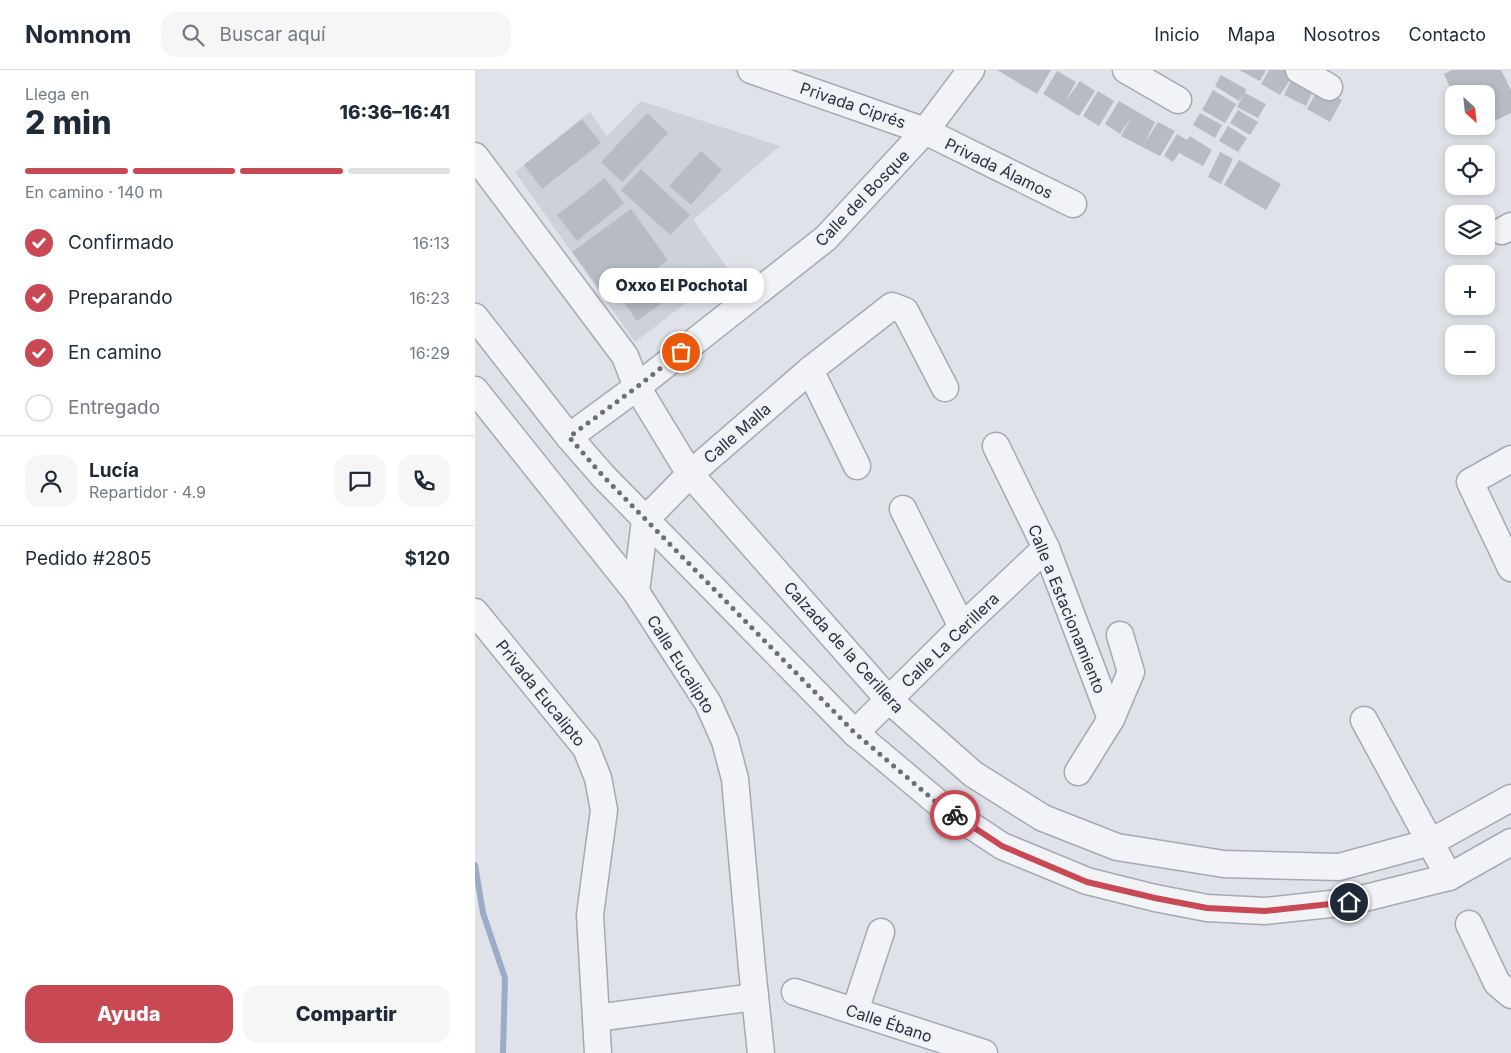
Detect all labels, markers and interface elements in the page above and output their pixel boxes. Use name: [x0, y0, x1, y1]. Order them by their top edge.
search box: [161, 12, 511, 57]
text: Nomnom: [25, 20, 131, 49]
icon: search: [179, 21, 207, 49]
text: Buscar aquí: [219, 23, 326, 46]
text: Inicio: [1154, 24, 1200, 45]
text: Mapa: [1228, 24, 1275, 45]
text: Nosotros: [1303, 24, 1381, 45]
text: Contacto: [1409, 24, 1486, 45]
street label: Privada Ciprés: [798, 78, 908, 132]
text: Llega en: [25, 84, 89, 104]
north arrow: [1445, 85, 1495, 135]
map controls: [1445, 85, 1495, 375]
text: 16:36–16:41: [340, 101, 450, 124]
text: 2 min: [25, 103, 111, 142]
street label: Privada Álamos: [942, 133, 1056, 203]
street label: Calle del Bosque: [811, 145, 913, 251]
button: locate: [1445, 145, 1495, 195]
text: En camino · 140 m: [25, 182, 163, 202]
button: layers: [1445, 205, 1495, 255]
icon: check: [25, 229, 53, 257]
text: Confirmado: [68, 231, 174, 254]
text: 16:13: [413, 233, 450, 253]
button: +: [1445, 265, 1495, 315]
callout: Oxxo El Pochotal: [599, 267, 763, 302]
text: Oxxo El Pochotal: [615, 275, 748, 295]
icon: check: [25, 284, 53, 312]
text: Preparando: [68, 286, 173, 309]
text: 16:23: [409, 288, 450, 308]
button: −: [1445, 325, 1495, 375]
pin: [660, 331, 702, 373]
icon: bag: [667, 338, 695, 366]
icon: check: [25, 339, 53, 367]
text: En camino: [68, 341, 162, 364]
text: 16:29: [409, 343, 450, 363]
text: Entregado: [68, 396, 160, 419]
street label: Calle Malla: [699, 398, 775, 468]
button: person: [25, 455, 77, 507]
button: chat: [334, 455, 386, 507]
button: phone: [398, 455, 450, 507]
text: Lucía: [89, 459, 139, 482]
text: Repartidor · 4.9: [89, 482, 206, 502]
street label: Calle a Estacionamiento: [1024, 522, 1110, 696]
text: Pedido #2805: [25, 547, 152, 570]
text: $120: [405, 547, 450, 570]
street label: Calzada de la Cerillera: [780, 577, 908, 717]
street label: Calle La Cerillera: [897, 588, 1003, 692]
street label: Calle Eucalipto: [643, 611, 719, 717]
street label: Privada Eucalipto: [492, 636, 590, 750]
courier: [930, 790, 980, 840]
icon: bike: [941, 801, 969, 829]
pin: [1328, 881, 1370, 923]
icon: home: [1335, 888, 1363, 916]
button: Ayuda: [25, 985, 233, 1043]
button: Compartir: [243, 985, 450, 1043]
street label: Calle Ébano: [843, 1000, 935, 1046]

